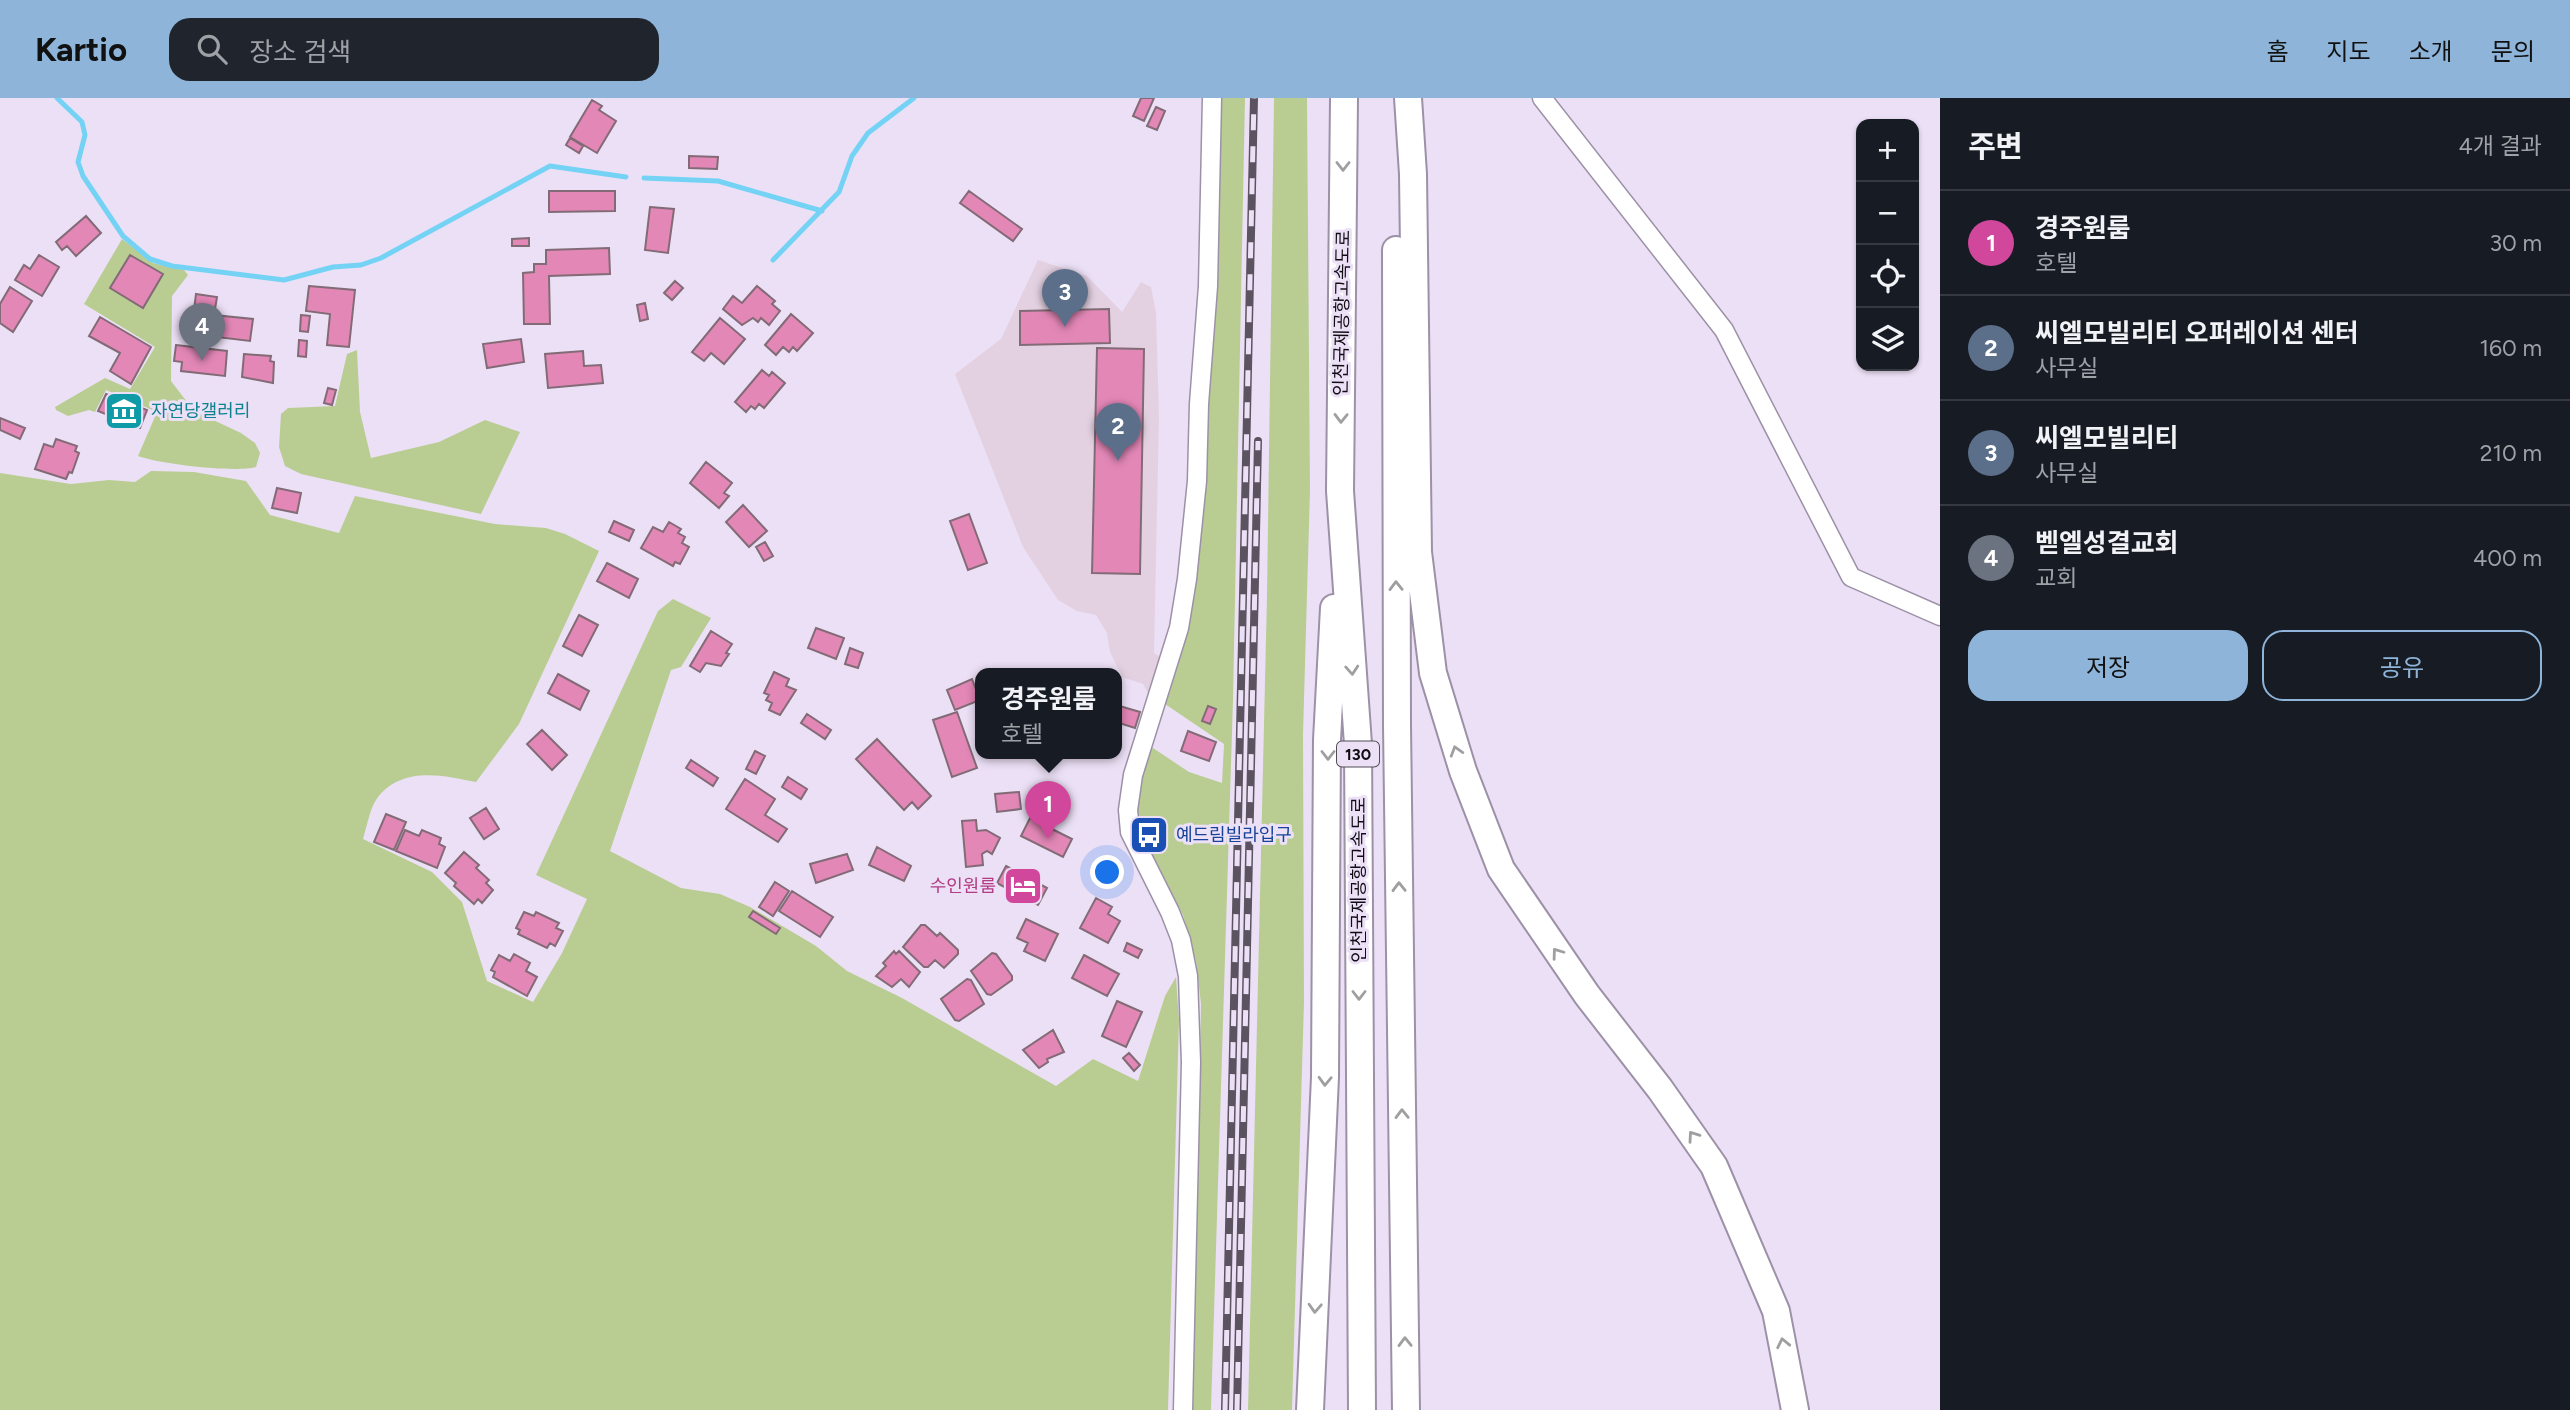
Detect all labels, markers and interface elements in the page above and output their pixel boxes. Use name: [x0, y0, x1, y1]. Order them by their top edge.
search box: [169, 18, 659, 81]
text: Kartio: [35, 30, 127, 69]
icon: search: [193, 30, 231, 68]
text: 장소 검색: [249, 36, 351, 68]
text: 홈: [2266, 37, 2288, 66]
text: 지도: [2326, 37, 2371, 66]
text: 소개: [2409, 37, 2453, 66]
text: 문의: [2491, 37, 2535, 66]
map controls: [1856, 119, 1919, 371]
button: +: [1856, 119, 1919, 182]
text: 주변: [1968, 128, 2023, 165]
text: 4개 결과: [2459, 132, 2542, 160]
one-way arrow: [1335, 161, 1351, 172]
button: −: [1856, 182, 1919, 245]
text: 경주원룸: [2035, 212, 2131, 244]
text: 1: [1986, 229, 1996, 257]
text: 30 m: [2489, 229, 2542, 257]
street label: 인천국제공항고속도로: [1330, 230, 1354, 396]
button: locate: [1856, 245, 1919, 308]
text: 호텔: [2035, 249, 2077, 277]
pin: 3: [1042, 269, 1088, 327]
pin: 4: [179, 303, 225, 361]
button: layers: [1856, 308, 1919, 371]
text: 씨엘모빌리티 오퍼레이션 센터: [2035, 317, 2358, 349]
text: 2: [1984, 334, 1998, 362]
text: 160 m: [2479, 334, 2542, 362]
text: 사무실: [2035, 354, 2098, 382]
museum icon: 자연당갤러리: [103, 390, 145, 432]
place label: 자연당갤러리: [151, 400, 250, 422]
pin: 2: [1095, 403, 1141, 461]
one-way arrow: [1333, 413, 1349, 424]
text: 씨엘모빌리티: [2035, 422, 2179, 454]
text: 3: [1985, 439, 1997, 467]
text: 210 m: [2480, 439, 2542, 467]
text: 사무실: [2035, 459, 2098, 487]
text: 벧엘성결교회: [2035, 527, 2179, 559]
text: 4: [1984, 544, 1998, 572]
text: 400 m: [2473, 544, 2542, 572]
text: 교회: [2035, 564, 2077, 592]
one-way arrow: [1388, 580, 1404, 591]
button: 저장: [1968, 630, 2248, 701]
button: 공유: [2262, 630, 2542, 701]
one-way arrow: [1345, 665, 1360, 676]
popup: [975, 668, 1122, 759]
text: 경주원룸: [1001, 683, 1096, 715]
text: 호텔: [1001, 720, 1043, 748]
road number: 130: [1337, 741, 1379, 766]
one-way arrow: [1450, 745, 1465, 757]
one-way arrow: [1320, 750, 1335, 761]
pin: 1: [1025, 781, 1071, 839]
street label: 인천국제공항고속도로: [1348, 797, 1370, 963]
bus stop icon: 예드림빌라입구: [1128, 814, 1170, 856]
place label: 예드림빌라입구: [1176, 824, 1292, 846]
your location: [1090, 855, 1124, 889]
hotel icon: 수인원룸: [1002, 865, 1044, 907]
place label: 수인원룸: [930, 875, 996, 897]
one-way arrow: [1392, 881, 1407, 892]
one-way arrow: [1553, 948, 1565, 961]
one-way arrow: [1351, 990, 1367, 1001]
one-way arrow: [1317, 1075, 1332, 1086]
one-way arrow: [1394, 1109, 1410, 1119]
one-way arrow: [1689, 1131, 1701, 1144]
one-way arrow: [1308, 1303, 1323, 1314]
one-way arrow: [1397, 1336, 1413, 1347]
one-way arrow: [1776, 1337, 1791, 1349]

